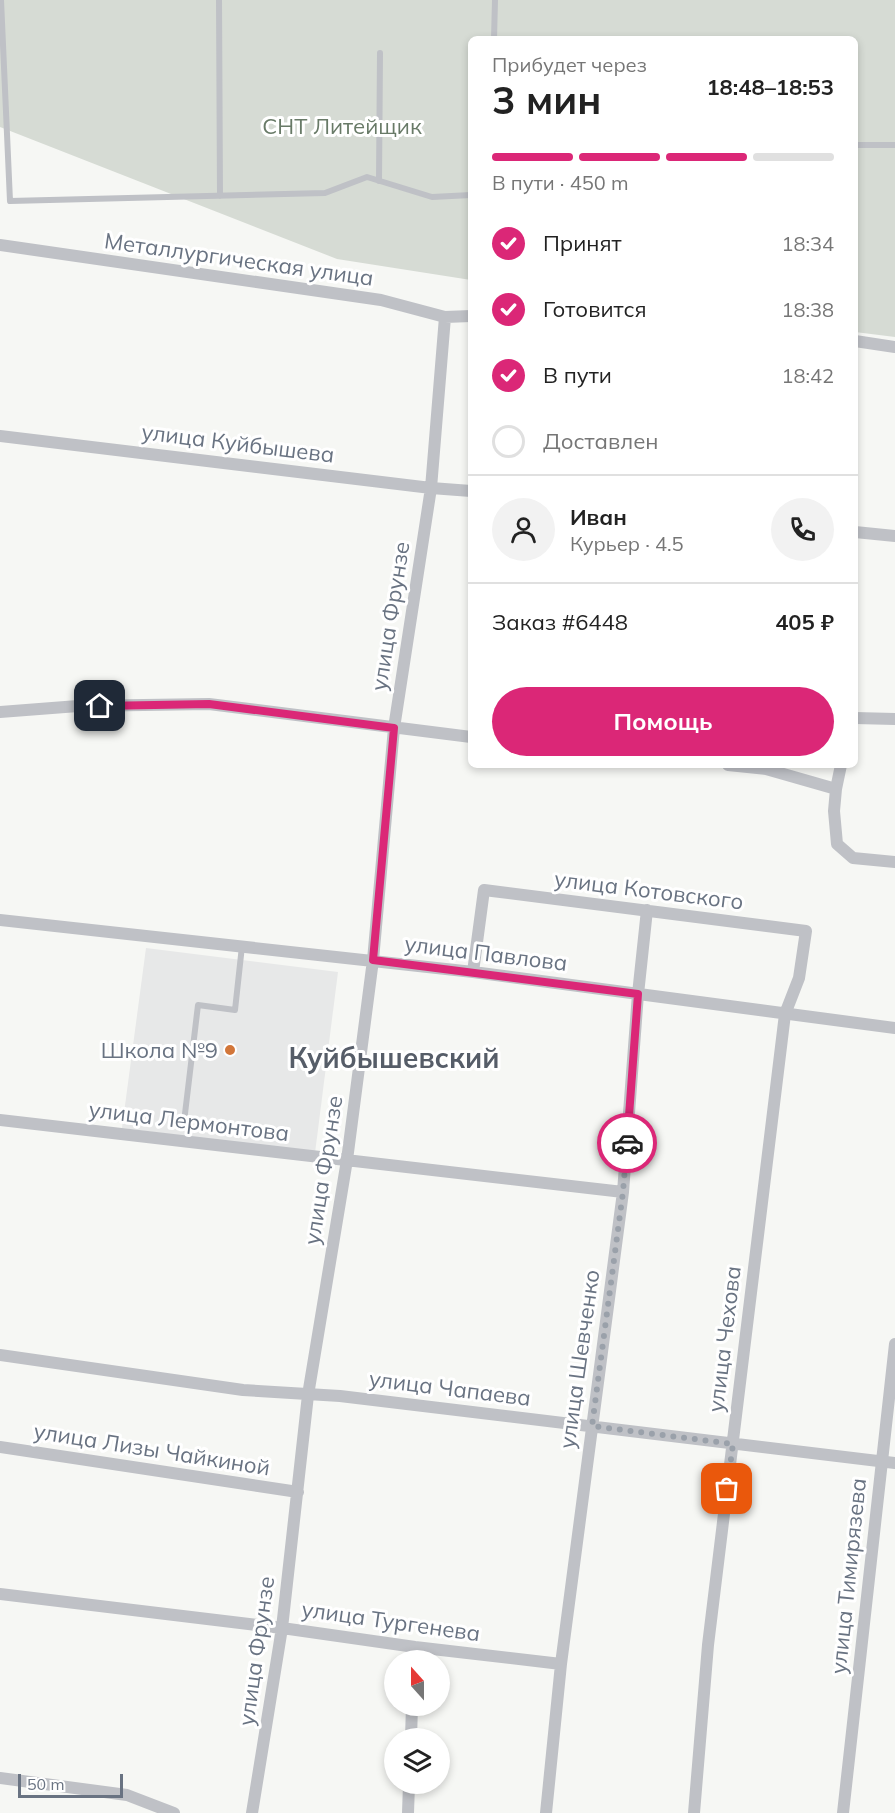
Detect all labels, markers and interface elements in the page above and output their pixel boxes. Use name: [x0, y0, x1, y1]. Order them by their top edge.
text: Прибудет через: [492, 52, 647, 77]
text: 18:48–18:53: [706, 73, 834, 101]
text: 3 мин: [492, 75, 601, 124]
park label: СНТ Литейщик: [262, 112, 422, 140]
text: В пути · 450 m: [492, 170, 628, 195]
street label: Металлургическая улица: [103, 226, 375, 292]
icon: check: [492, 227, 525, 260]
text: Принят: [543, 229, 622, 257]
text: 18:34: [781, 231, 834, 256]
icon: check: [492, 293, 525, 326]
text: Готовится: [543, 295, 647, 323]
text: 18:38: [781, 297, 834, 322]
icon: check: [492, 359, 525, 392]
text: В пути: [543, 361, 612, 389]
text: 18:42: [781, 363, 834, 388]
street label: улица Куйбышева: [140, 417, 336, 469]
text: Доставлен: [543, 427, 659, 455]
button: person: [492, 498, 555, 561]
button: phone: [771, 498, 834, 561]
text: Иван: [570, 503, 627, 531]
text: Курьер · 4.5: [570, 531, 684, 556]
street label: улица Фрунзе: [364, 539, 416, 693]
text: Заказ #6448: [492, 608, 628, 636]
text: 405 ₽: [775, 608, 834, 636]
pin: [74, 680, 125, 731]
button: Помощь: [492, 687, 834, 756]
icon: home: [83, 689, 116, 722]
street label: улица Котовского: [553, 865, 745, 915]
street label: улица Павлова: [403, 929, 569, 977]
place label: Школа №9: [101, 1036, 218, 1064]
district label: Куйбышевский: [288, 1040, 500, 1075]
marker: Школа №9: [223, 1043, 237, 1057]
street label: улица Фрунзе: [297, 1093, 349, 1247]
street label: улица Лермонтова: [87, 1095, 291, 1147]
courier: [597, 1113, 657, 1173]
icon: car: [611, 1127, 644, 1160]
street label: улица Чехова: [701, 1264, 747, 1414]
street label: улица Шевченко: [553, 1268, 605, 1450]
street label: улица Чапаева: [367, 1364, 533, 1412]
street label: улица Лизы Чайкиной: [32, 1417, 272, 1481]
pin: [701, 1463, 752, 1514]
icon: bag: [710, 1472, 743, 1505]
street label: улица Тимирязева: [824, 1477, 872, 1675]
street label: улица Фрунзе: [232, 1574, 280, 1728]
street label: улица Тургенева: [300, 1595, 482, 1647]
north arrow: [384, 1650, 450, 1716]
map controls: [384, 1650, 450, 1794]
button: layers: [384, 1728, 450, 1794]
scale bar: [18, 1771, 123, 1798]
text: 50 m: [27, 1774, 64, 1794]

